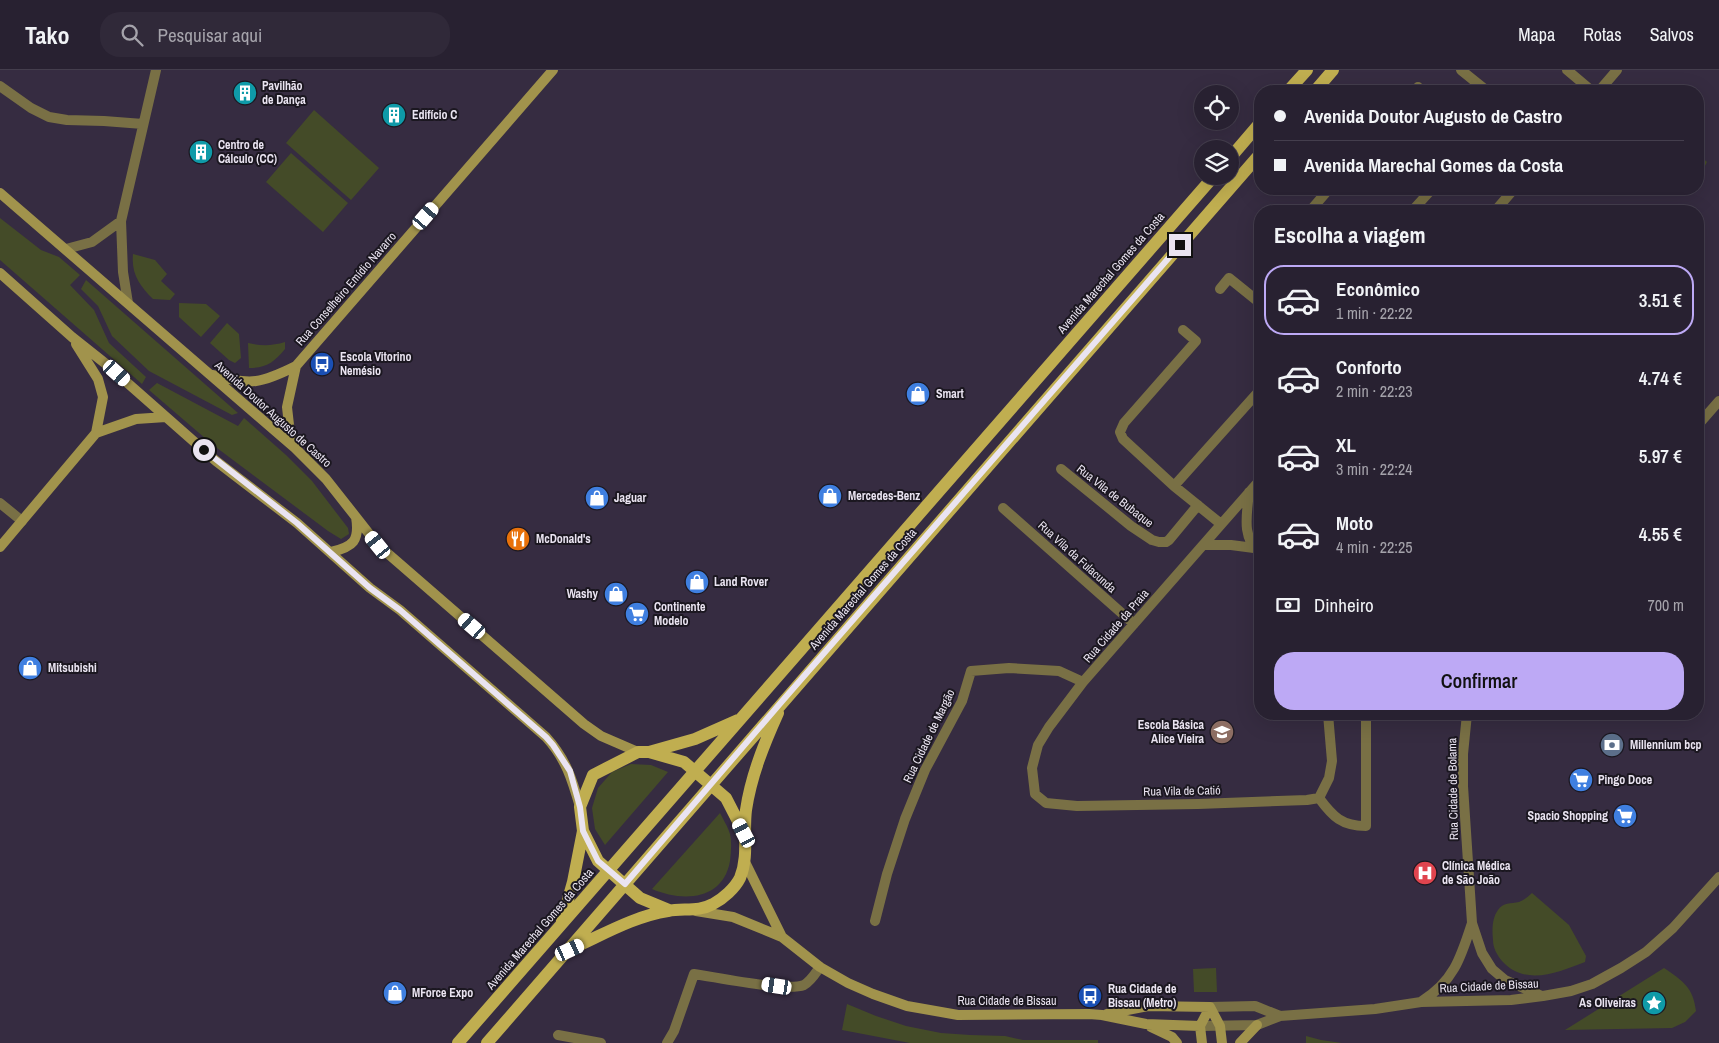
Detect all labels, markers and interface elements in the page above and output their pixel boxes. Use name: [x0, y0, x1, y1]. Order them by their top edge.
search box: [100, 12, 450, 57]
text: Tako: [25, 19, 70, 51]
icon: search: [118, 21, 146, 49]
text: Pesquisar aqui: [158, 22, 262, 48]
text: Mapa: [1518, 22, 1555, 47]
text: Rotas: [1583, 22, 1622, 47]
text: Salvos: [1650, 22, 1694, 47]
place label: Pavilhão de Dança: [262, 78, 306, 108]
building icon: Pavilhão de Dança: [232, 80, 258, 106]
map controls: [1194, 85, 1239, 185]
button: locate: [1194, 85, 1239, 130]
building icon: Edifício C: [381, 102, 407, 128]
text: Avenida Doutor Augusto de Castro: [1304, 103, 1563, 129]
place label: Edifício C: [412, 107, 457, 123]
place label: Centro de Cálculo (CC): [218, 137, 277, 167]
building icon: Centro de Cálculo (CC): [188, 139, 214, 165]
button: layers: [1194, 140, 1239, 185]
text: Avenida Marechal Gomes da Costa: [1304, 152, 1563, 178]
car: [410, 200, 441, 232]
street label: Avenida Marechal Gomes da Costa: [1053, 209, 1168, 338]
text: Escolha a viagem: [1274, 220, 1425, 250]
street label: Rua Conselheiro Emídio Navarro: [292, 229, 400, 349]
route end: [1169, 234, 1191, 256]
text: Econômico: [1336, 276, 1420, 302]
icon: car: [1276, 278, 1321, 323]
text: 3.51 €: [1639, 287, 1682, 313]
text: 1 min · 22:22: [1336, 302, 1413, 324]
place label: Escola Vitorino Nemésio: [340, 349, 411, 379]
bus stop icon: Escola Vitorino Nemésio: [309, 351, 335, 377]
text: Conforto: [1336, 354, 1402, 380]
icon: car: [1276, 356, 1321, 401]
car: [100, 357, 133, 389]
street label: Avenida Doutor Augusto de Castro: [210, 357, 335, 471]
text: 4.74 €: [1639, 365, 1682, 391]
text: 2 min · 22:23: [1336, 380, 1413, 402]
shop icon: Smart: [905, 381, 931, 407]
place label: Smart: [936, 386, 965, 402]
text: XL: [1336, 432, 1356, 458]
icon: car: [1276, 434, 1321, 479]
route start: [193, 439, 215, 461]
text: 5.97 €: [1639, 443, 1682, 469]
text: 3 min · 22:24: [1336, 458, 1413, 480]
street label: Rua Vila de Bubaque: [1073, 461, 1157, 531]
shop icon: Mercedes-Benz: [817, 483, 843, 509]
shop icon: Jaguar: [584, 485, 610, 511]
place label: Mercedes-Benz: [848, 488, 920, 504]
place label: Jaguar: [614, 490, 646, 506]
text: Moto: [1336, 510, 1373, 536]
icon: car: [1276, 512, 1321, 557]
street label: Rua Vila da Fulacunda: [1035, 518, 1120, 597]
text: 4.55 €: [1639, 521, 1682, 547]
street label: Avenida Marechal Gomes da Costa: [805, 525, 920, 654]
restaurant icon: McDonald's: [505, 526, 531, 552]
car: [362, 529, 393, 561]
place label: McDonald's: [536, 531, 591, 547]
text: 4 min · 22:25: [1336, 536, 1413, 558]
shop icon: Land Rover: [684, 569, 710, 595]
place label: Land Rover: [714, 574, 768, 590]
shop icon: Washy: [603, 581, 629, 607]
street label: Rua Cidade da Praia: [1080, 585, 1153, 666]
place label: Washy: [567, 586, 599, 602]
icon: cash: [1274, 591, 1302, 619]
text: Dinheiro: [1314, 592, 1374, 618]
text: 700 m: [1648, 594, 1684, 616]
place label: Continente Modelo: [654, 599, 706, 629]
supermarket icon: Continente Modelo: [624, 601, 650, 627]
car: [455, 610, 488, 642]
button: Confirmar: [1274, 652, 1684, 710]
shop icon: Mitsubishi: [17, 655, 43, 681]
place label: Mitsubishi: [48, 660, 97, 676]
street label: Rua Cidade de Margão: [899, 687, 959, 785]
place label: Escola Básica Alice Vieira: [1138, 717, 1205, 747]
school or university icon: Escola Básica Alice Vieira: [1209, 719, 1235, 745]
bank icon: Millennium bcp: [1599, 732, 1625, 758]
street label: Rua Cidade de Bolama: [1444, 737, 1462, 840]
place label: Millennium bcp: [1630, 737, 1702, 753]
supermarket icon: Pingo Doce: [1568, 767, 1594, 793]
place label: Pingo Doce: [1598, 772, 1653, 788]
street label: Rua Vila de Catió: [1143, 782, 1221, 800]
supermarket icon: Spacio Shopping: [1612, 803, 1638, 829]
place label: Spacio Shopping: [1528, 808, 1608, 824]
car: [730, 816, 757, 850]
place label: Clínica Médica de São João: [1442, 858, 1511, 888]
hospital icon: Clínica Médica de São João: [1412, 860, 1438, 886]
street label: Avenida Marechal Gomes da Costa: [482, 865, 597, 994]
car: [553, 937, 586, 963]
street label: Rua Cidade de Bissau: [1439, 975, 1539, 997]
car: [761, 976, 792, 996]
shop icon: MForce Expo: [382, 980, 408, 1006]
place label: Rua Cidade de Bissau (Metro): [1108, 981, 1177, 1011]
bus stop icon: Rua Cidade de Bissau (Metro): [1077, 983, 1103, 1009]
place label: MForce Expo: [412, 985, 473, 1001]
place icon: As Oliveiras: [1641, 990, 1667, 1016]
street label: Rua Cidade de Bissau: [957, 993, 1057, 1009]
place label: As Oliveiras: [1579, 995, 1637, 1011]

